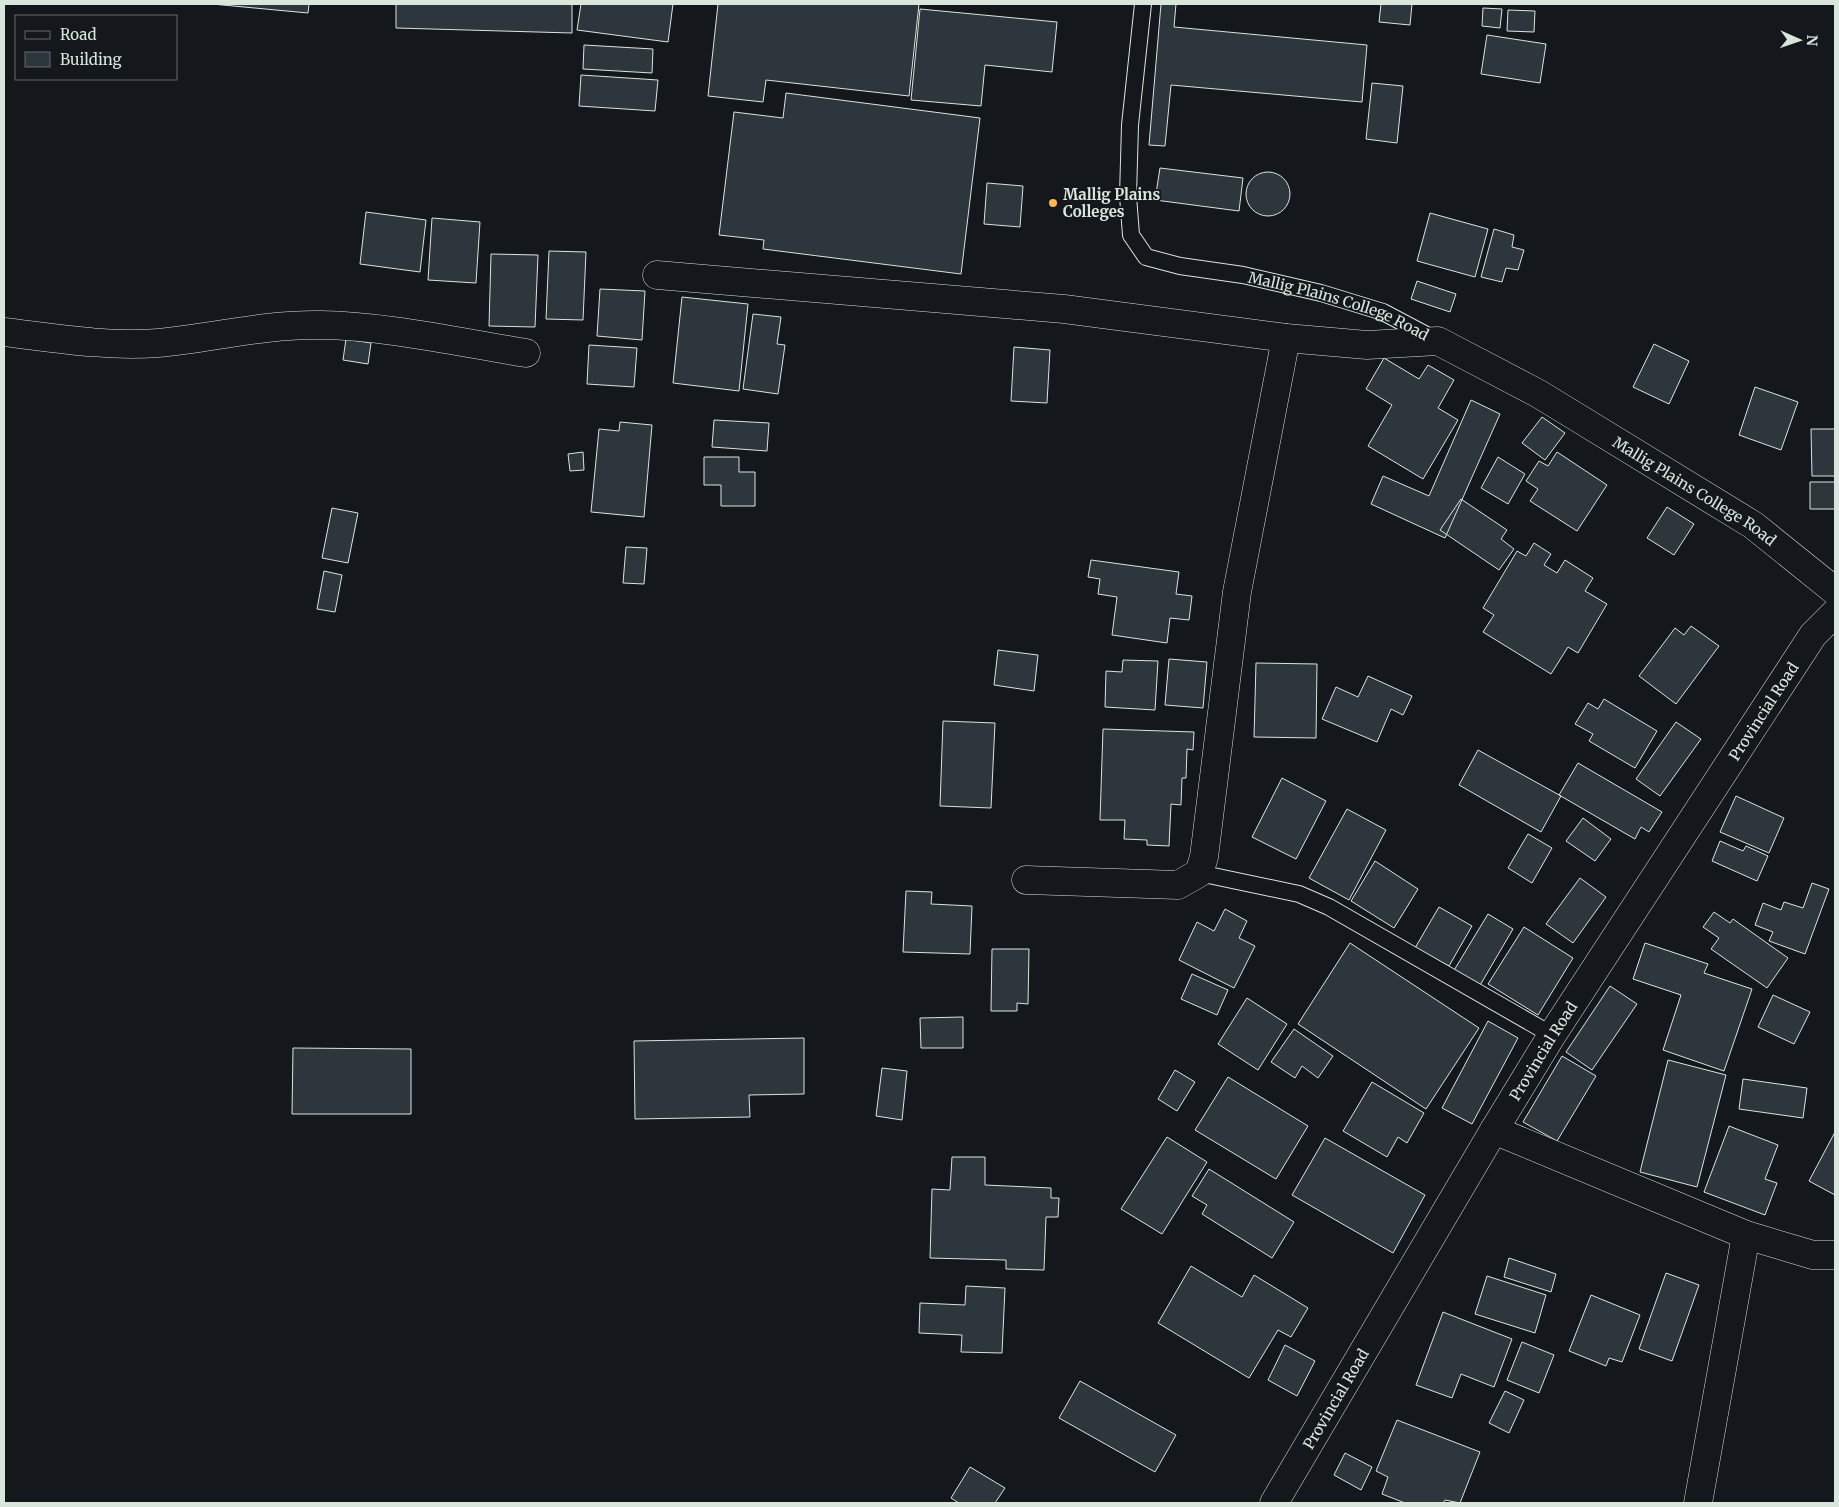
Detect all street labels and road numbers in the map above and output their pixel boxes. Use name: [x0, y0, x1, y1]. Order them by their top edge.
street label: Mallig Plains College Road: [1247, 267, 1432, 344]
street label: Mallig Plains College Road: [1609, 432, 1780, 549]
street label: Provincial Road: [1724, 659, 1802, 764]
street label: Provincial Road: [1505, 998, 1581, 1104]
street label: Provincial Road: [1299, 1345, 1372, 1452]

